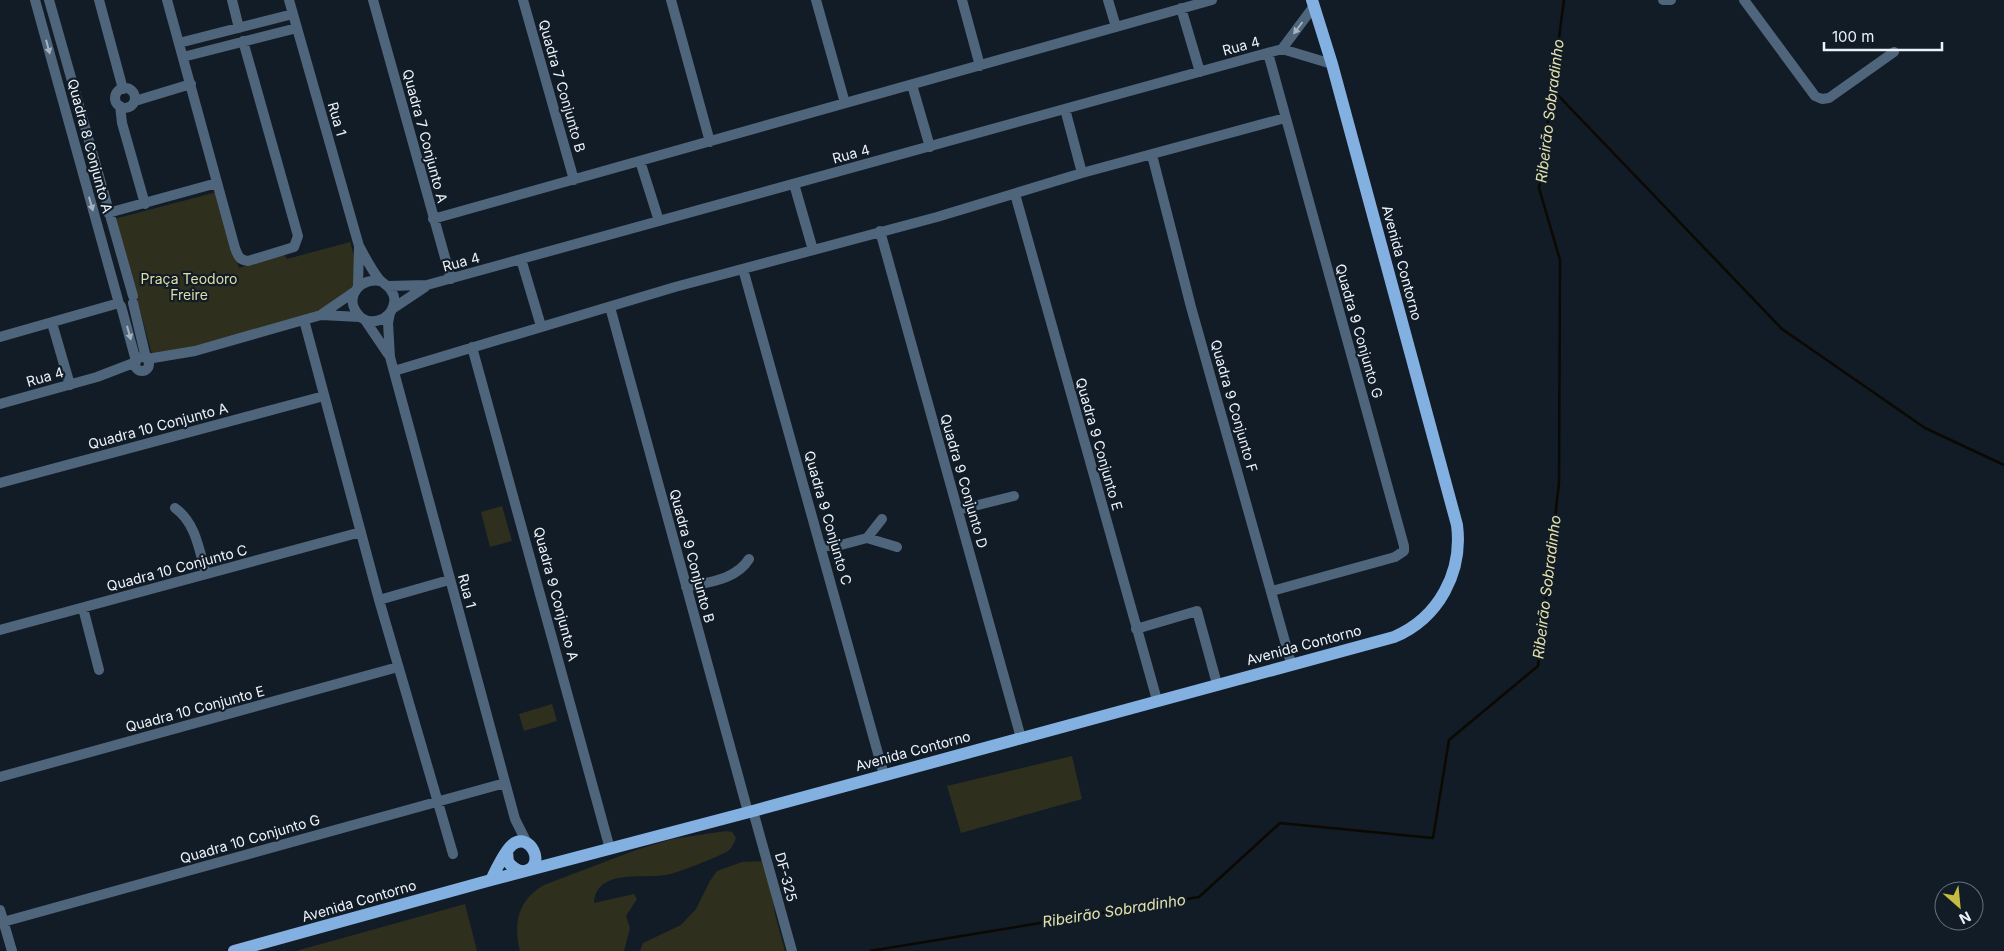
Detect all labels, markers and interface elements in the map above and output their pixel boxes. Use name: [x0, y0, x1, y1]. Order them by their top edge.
street label: Quadra 7 Conjunto B: [535, 18, 590, 154]
scale bar: [1824, 20, 1942, 52]
one-way arrow: [1293, 21, 1303, 35]
text: 100 m: [1832, 27, 1874, 46]
street label: Rua 4: [1220, 32, 1261, 59]
water label: Ribeirão Sobradinho: [1531, 38, 1568, 184]
one-way arrow: [44, 40, 52, 55]
street label: Quadra 7 Conjunto A: [399, 67, 452, 205]
street label: Quadra 8 Conjunto A: [64, 77, 117, 215]
street label: Rua 1: [325, 100, 350, 138]
street label: Rua 4: [830, 140, 871, 167]
one-way arrow: [88, 196, 96, 211]
street label: Avenida Contorno: [1379, 203, 1426, 322]
street label: Rua 4: [440, 248, 481, 275]
street label: Quadra 9 Conjunto G: [1332, 262, 1387, 400]
park label: Praça Teodoro Freire: [141, 270, 237, 303]
one-way arrow: [125, 326, 133, 341]
street label: Quadra 9 Conjunto F: [1207, 338, 1262, 474]
street label: Rua 4: [24, 363, 66, 390]
street label: Quadra 9 Conjunto E: [1072, 376, 1127, 512]
street label: Quadra 10 Conjunto A: [86, 399, 230, 452]
street label: Quadra 9 Conjunto D: [937, 412, 992, 550]
street label: Quadra 9 Conjunto C: [801, 449, 856, 587]
street label: Quadra 9 Conjunto B: [666, 487, 719, 625]
water label: Ribeirão Sobradinho: [1528, 514, 1565, 660]
street label: Quadra 9 Conjunto A: [530, 525, 583, 663]
street label: Quadra 10 Conjunto C: [105, 541, 249, 594]
street label: Rua 1: [455, 572, 480, 610]
street label: Avenida Contorno: [1244, 621, 1363, 668]
street label: Quadra 10 Conjunto E: [124, 682, 266, 735]
street label: Avenida Contorno: [853, 727, 972, 774]
street label: Quadra 10 Conjunto G: [178, 810, 322, 867]
street label: DF-325: [772, 850, 801, 903]
street label: Avenida Contorno: [300, 876, 418, 925]
north arrow: [1934, 881, 1984, 931]
water label: Ribeirão Sobradinho: [1041, 890, 1187, 931]
text: N: [1957, 908, 1974, 928]

